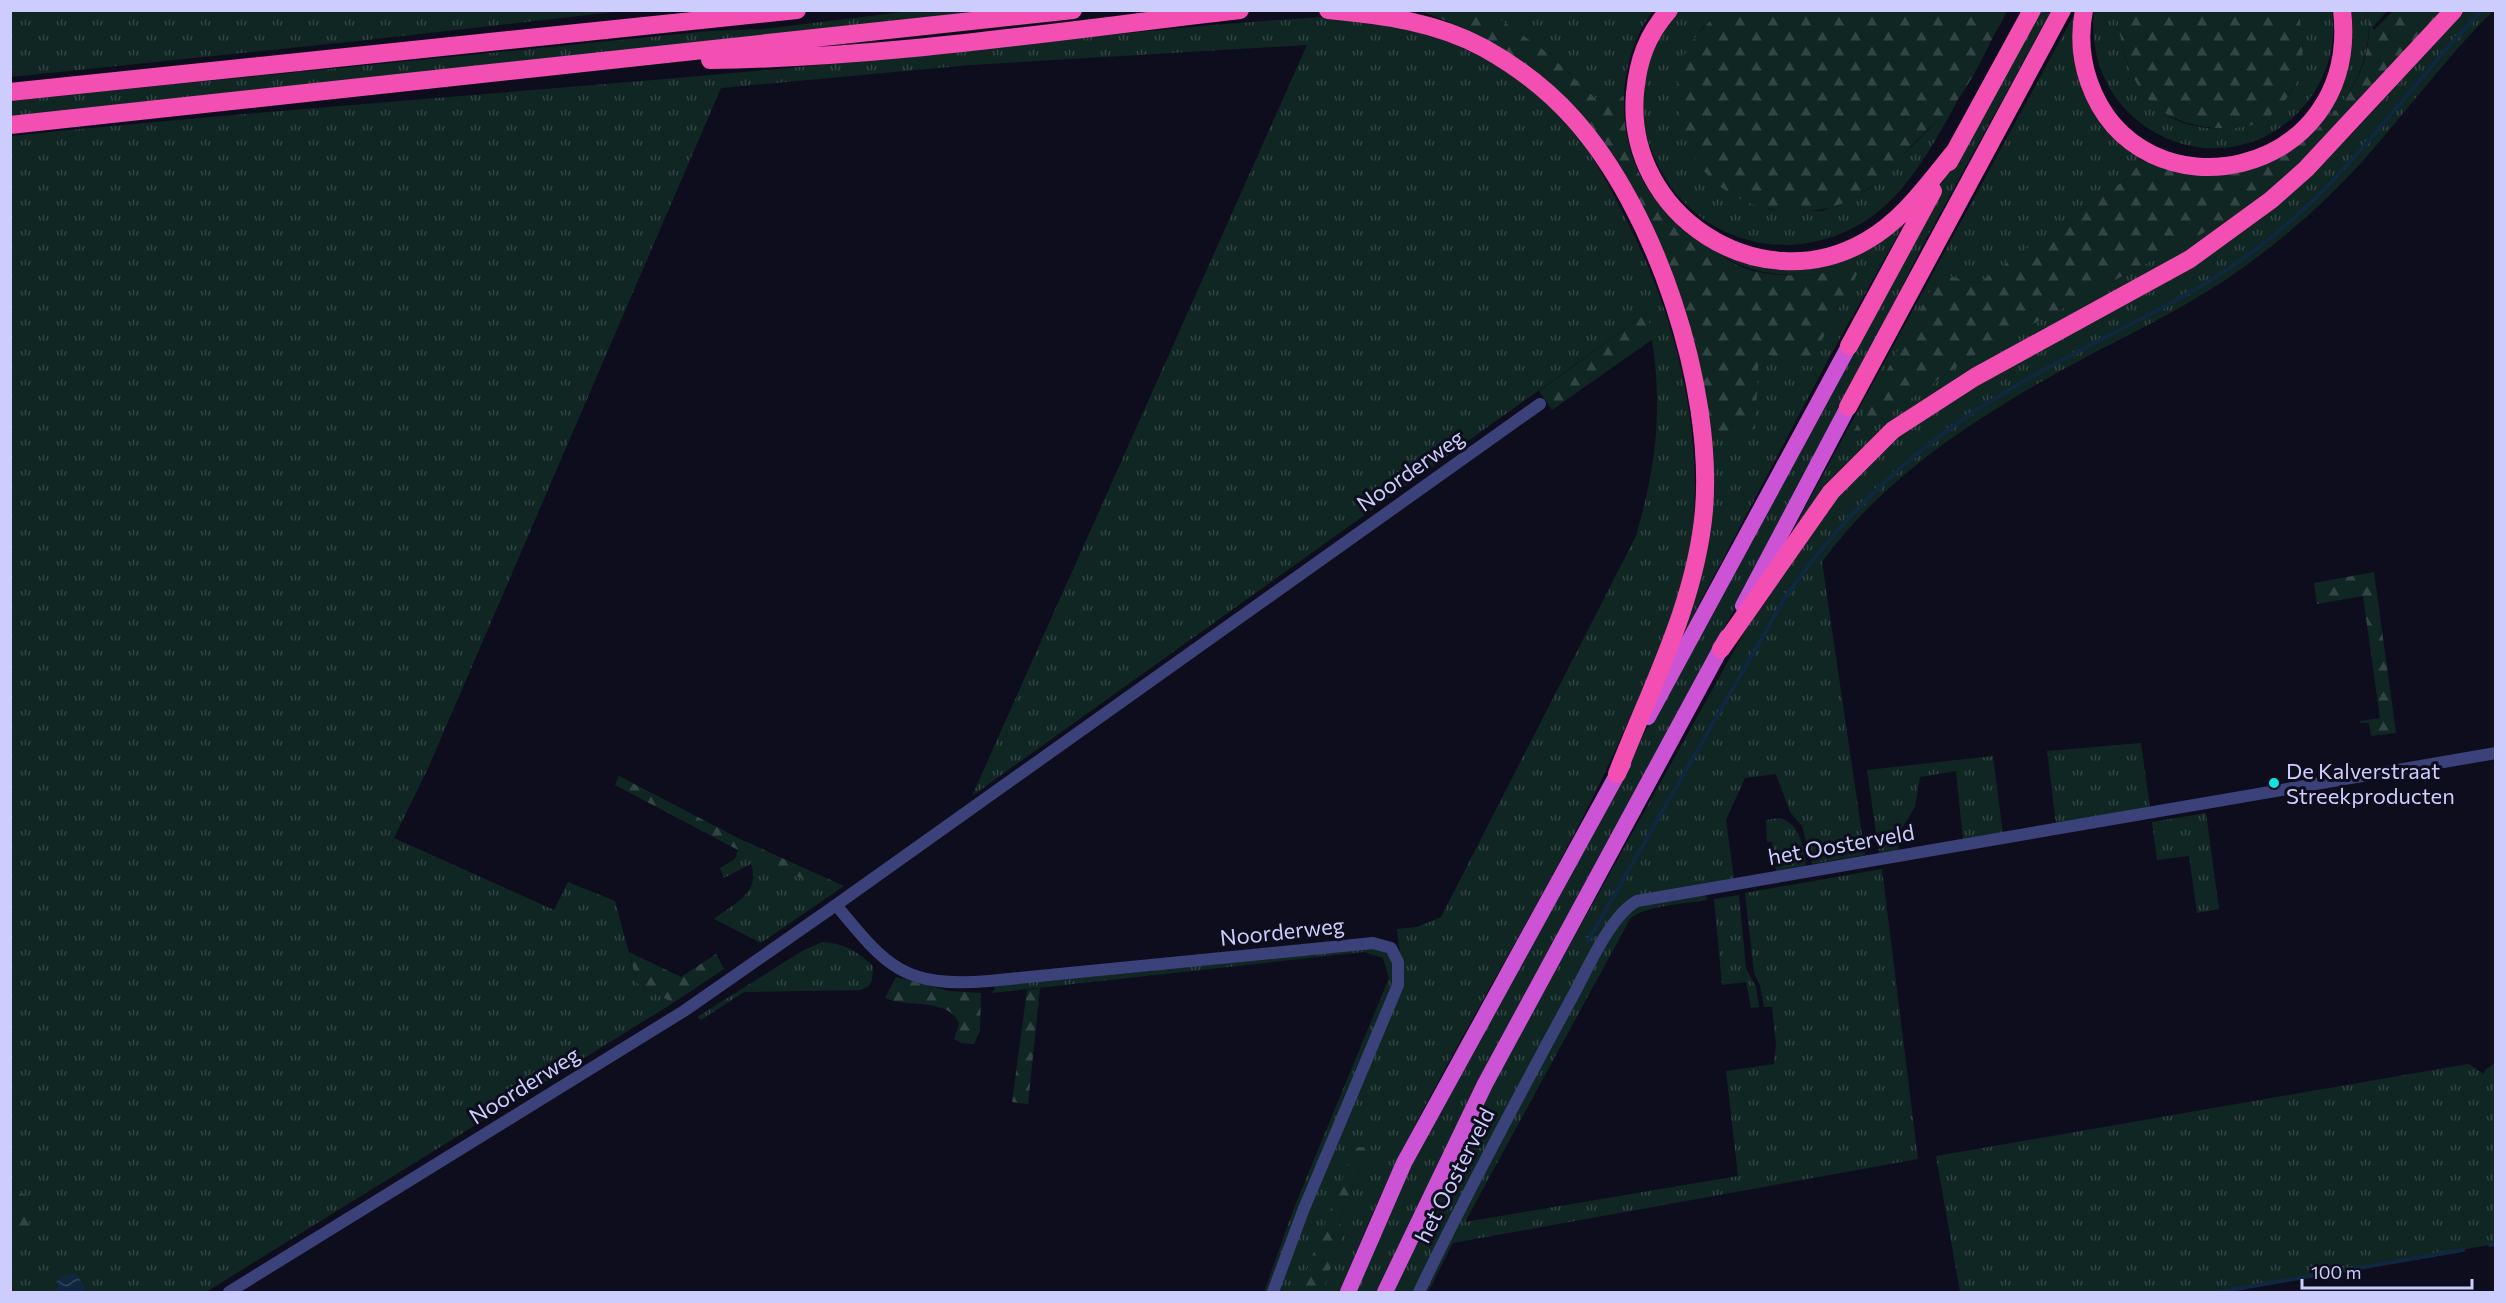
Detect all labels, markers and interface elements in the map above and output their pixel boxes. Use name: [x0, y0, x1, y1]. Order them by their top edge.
street label: Noorderweg: [1351, 423, 1469, 517]
place label: De Kalverstraat Streekproducten: [2286, 757, 2455, 809]
marker: De Kalverstraat Streekproducten: [2267, 776, 2281, 790]
street label: het Oosterveld: [1766, 818, 1916, 870]
street label: Noorderweg: [1218, 911, 1346, 951]
street label: Noorderweg: [464, 1040, 584, 1130]
street label: het Oosterveld: [1408, 1103, 1500, 1247]
scale bar: [2302, 1252, 2472, 1290]
text: 100 m: [2311, 1261, 2361, 1283]

